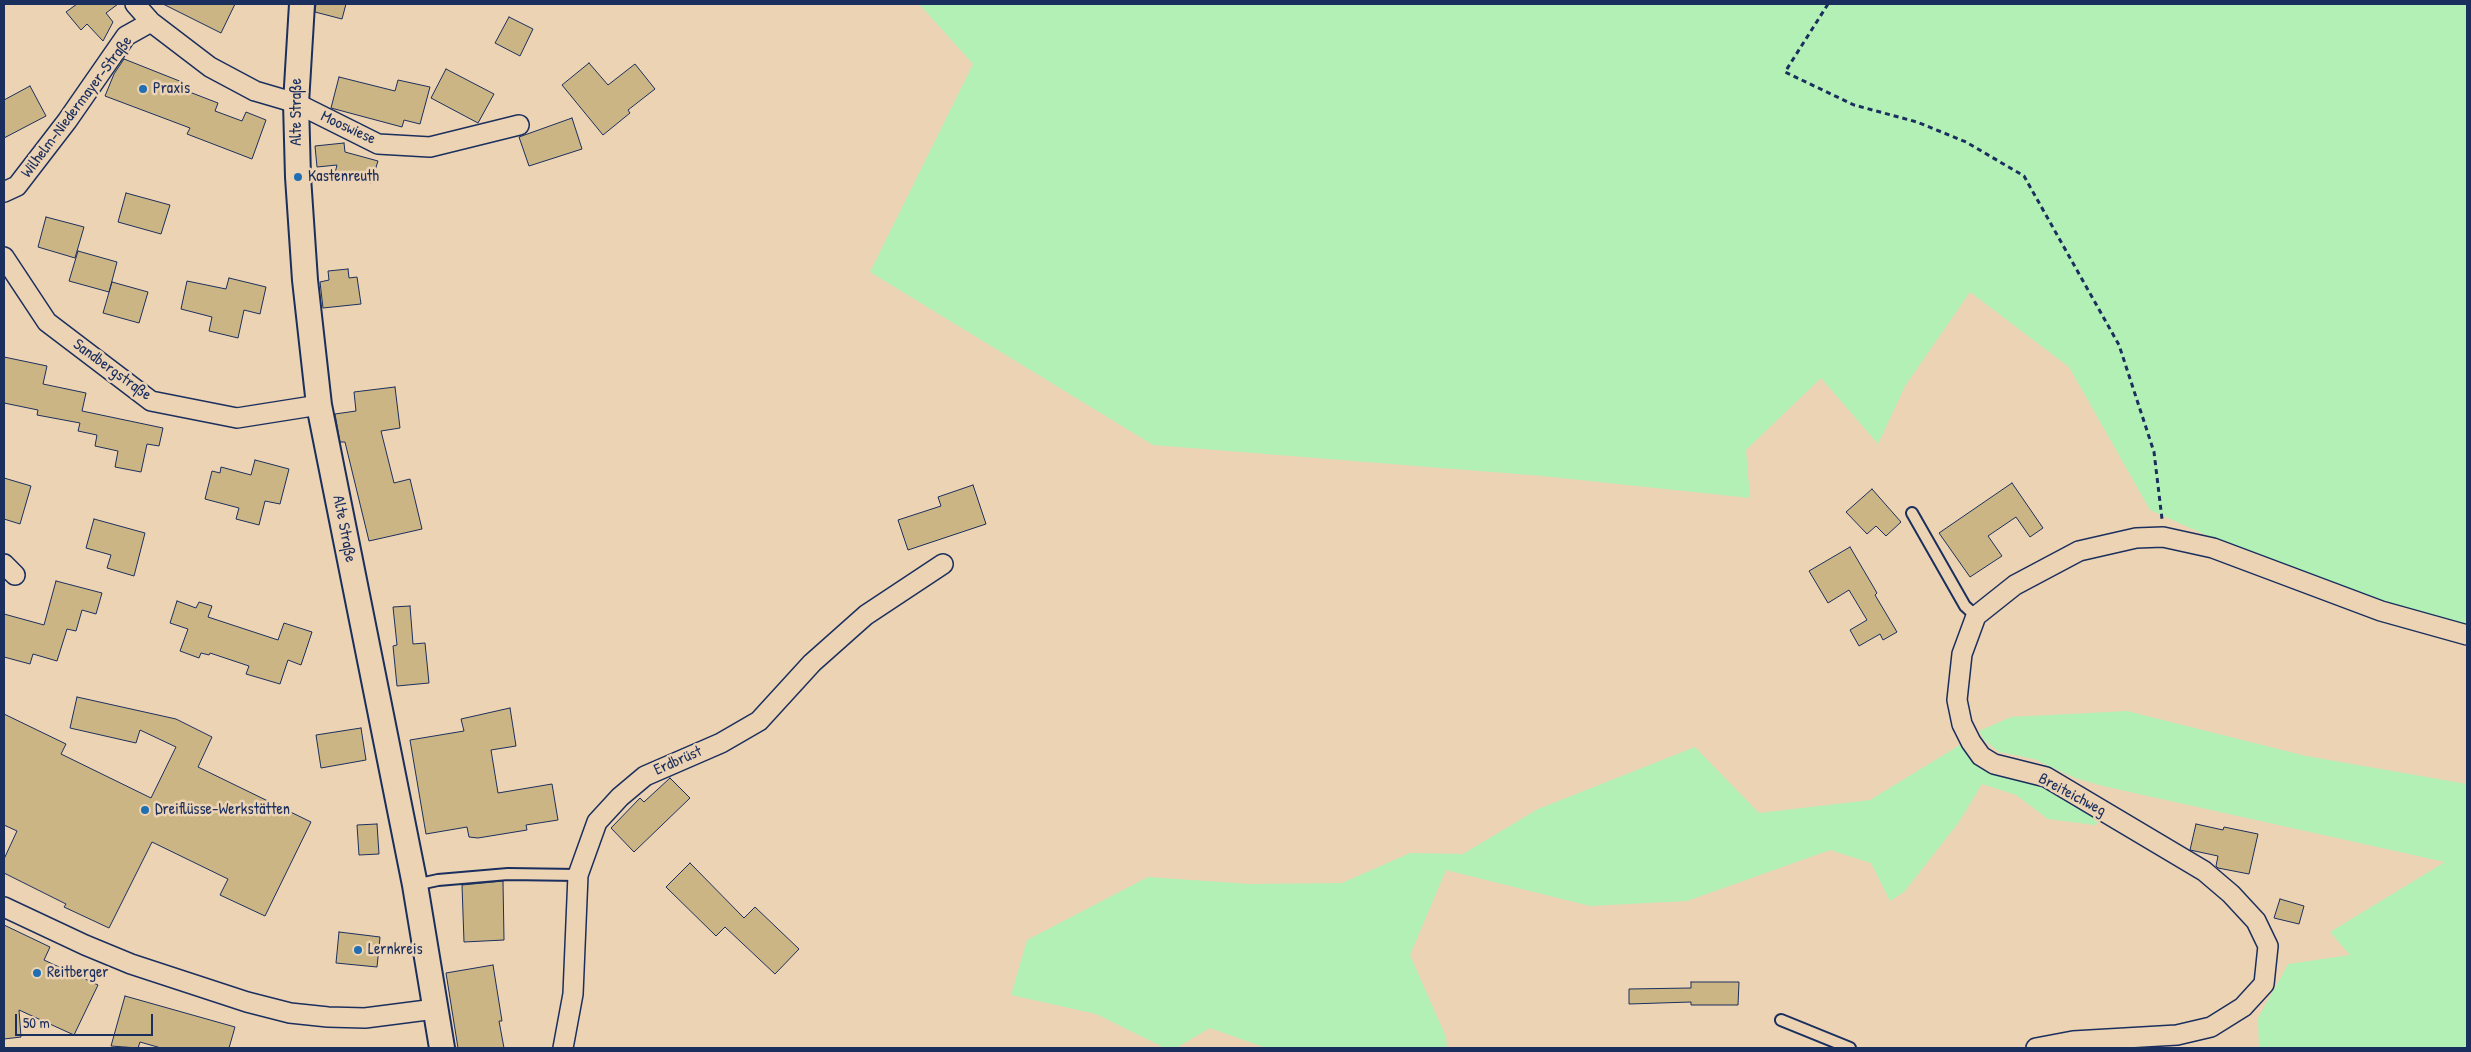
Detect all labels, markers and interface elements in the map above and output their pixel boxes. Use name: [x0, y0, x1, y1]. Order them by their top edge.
street label: Wilhelm-Niedermayer-Straße: [17, 32, 137, 182]
street label: Alte Straße: [287, 78, 307, 146]
place label: Praxis: [153, 79, 190, 99]
marker: Praxis: [137, 83, 149, 95]
street label: Mooswiese: [317, 107, 379, 149]
place label: Kastenreuth: [308, 167, 379, 187]
marker: Kastenreuth: [292, 171, 304, 183]
street label: Sandbergstraße: [69, 335, 155, 405]
street label: Alte Straße: [328, 494, 360, 564]
street label: Erdbrüst: [651, 742, 705, 780]
street label: Breiteichweg: [2035, 769, 2109, 821]
place label: Dreiflüsse-Werkstätten: [155, 800, 290, 820]
marker: Dreiflüsse-Werkstätten: [139, 804, 151, 816]
place label: Lernkreis: [368, 940, 423, 960]
marker: Lernkreis: [352, 944, 364, 956]
place label: Reitberger: [47, 963, 108, 983]
marker: Reitberger: [31, 967, 43, 979]
scale bar: [18, 1004, 155, 1036]
text: 50 m: [23, 1012, 50, 1033]

